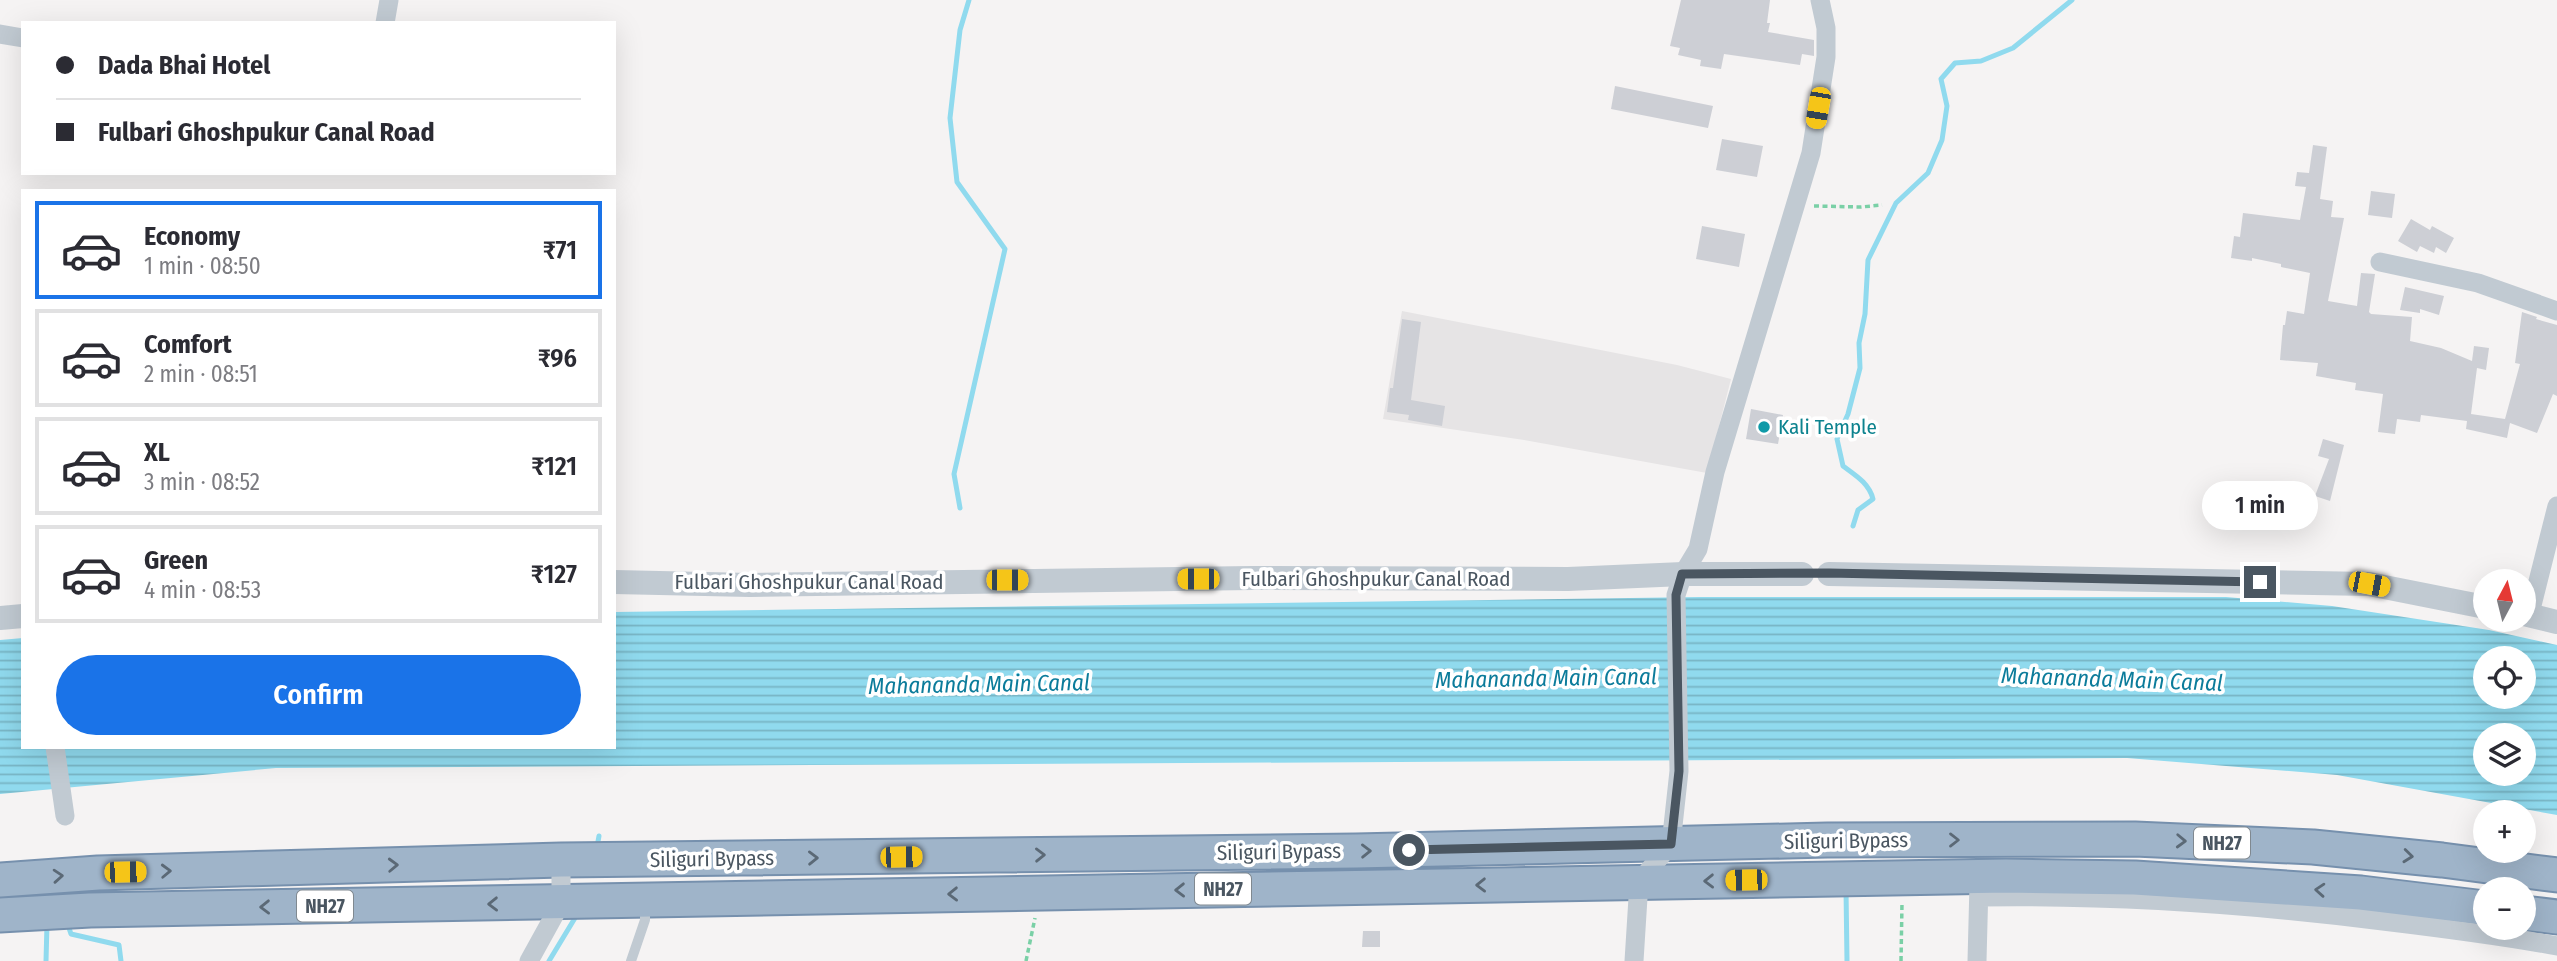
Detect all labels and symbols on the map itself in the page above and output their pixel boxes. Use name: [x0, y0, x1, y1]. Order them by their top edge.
car: [1805, 85, 1832, 131]
place label: Kali Temple: [1778, 414, 1877, 440]
marker: Kali Temple: [1756, 419, 1772, 435]
callout: 1 min: [2202, 480, 2318, 530]
street label: Fulbari Ghoshpukur Canal Road: [1242, 566, 1510, 592]
route end: [2244, 566, 2276, 598]
street label: Fulbari Ghoshpukur Canal Road: [675, 569, 943, 595]
car: [1178, 569, 1220, 590]
north arrow: [2473, 569, 2536, 632]
car: [987, 570, 1029, 591]
car: [2347, 570, 2392, 598]
water label: Mahananda Main Canal: [2001, 661, 2223, 697]
water label: Mahananda Main Canal: [1435, 662, 1657, 694]
water label: Mahananda Main Canal: [868, 668, 1090, 700]
street label: Siliguri Bypass: [1784, 827, 1908, 855]
road number: NH27: [2194, 828, 2250, 858]
one-way arrow: [1949, 832, 1959, 848]
route start: [1393, 834, 1425, 866]
one-way arrow: [2176, 834, 2187, 849]
street label: Siliguri Bypass: [1217, 838, 1341, 866]
one-way arrow: [1361, 843, 1371, 859]
street label: Siliguri Bypass: [650, 845, 774, 873]
car: [880, 846, 923, 868]
one-way arrow: [1035, 847, 1046, 863]
one-way arrow: [2402, 849, 2414, 864]
one-way arrow: [808, 850, 818, 866]
one-way arrow: [389, 857, 399, 873]
car: [104, 861, 147, 883]
one-way arrow: [161, 863, 172, 879]
one-way arrow: [53, 868, 64, 883]
car: [1725, 869, 1768, 891]
one-way arrow: [1703, 873, 1713, 889]
road number: NH27: [1195, 874, 1251, 904]
one-way arrow: [1475, 877, 1486, 892]
one-way arrow: [1174, 882, 1185, 898]
one-way arrow: [2314, 883, 2325, 898]
one-way arrow: [947, 886, 957, 902]
road number: NH27: [297, 890, 353, 922]
one-way arrow: [487, 896, 498, 912]
one-way arrow: [260, 899, 270, 915]

